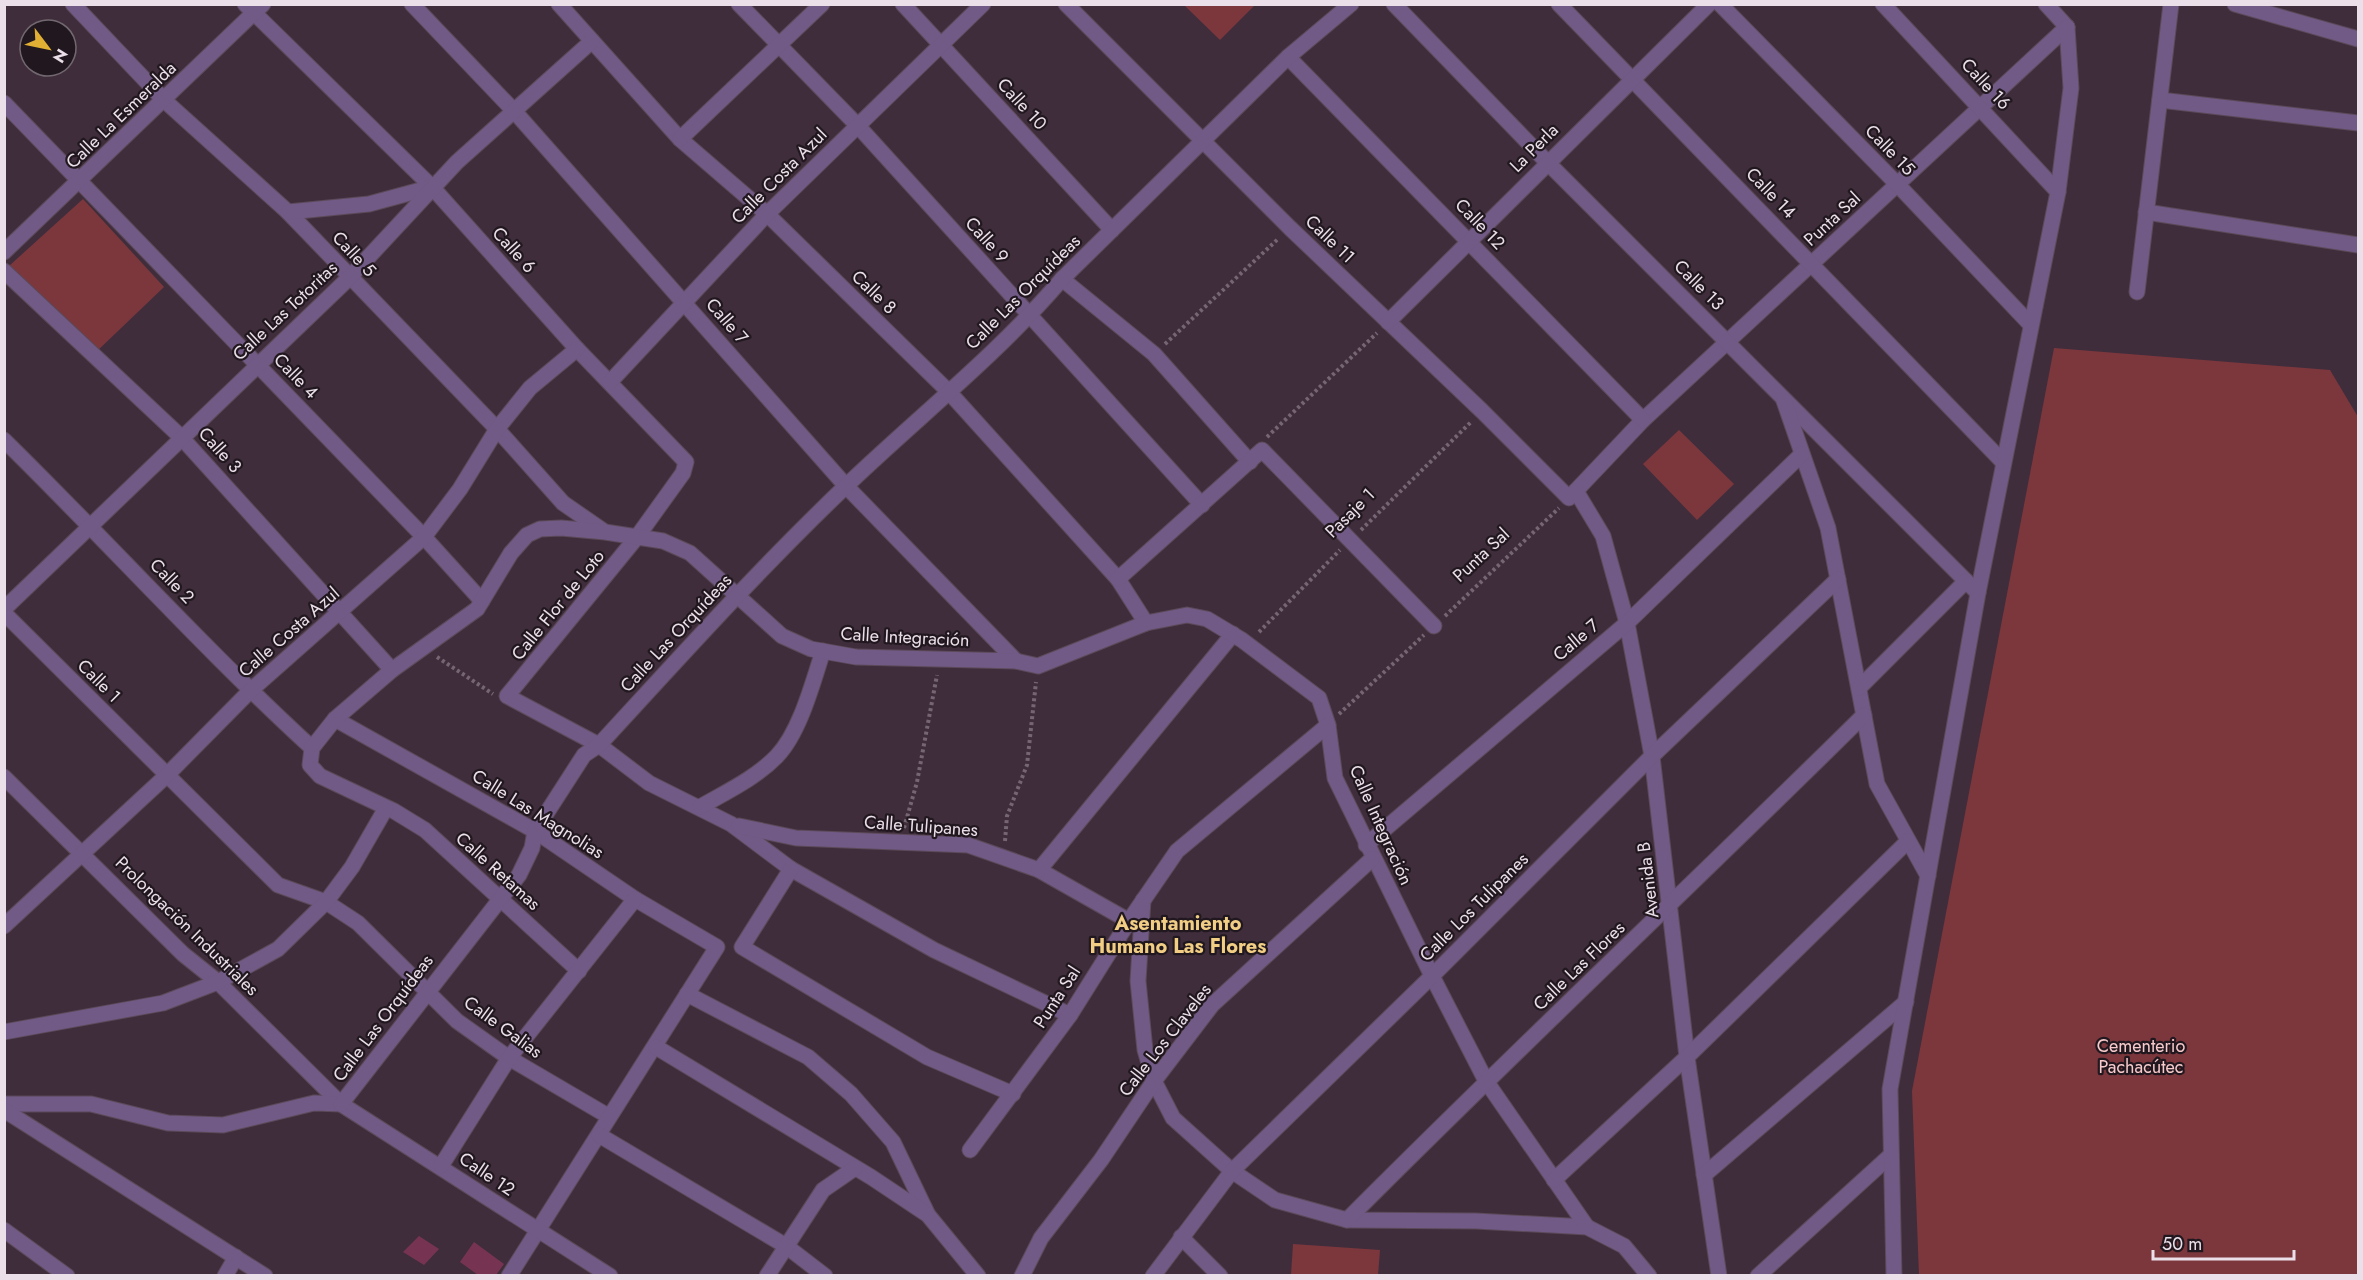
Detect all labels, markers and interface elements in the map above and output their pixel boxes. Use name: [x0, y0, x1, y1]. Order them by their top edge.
north arrow: [18, 18, 78, 78]
text: N: [47, 44, 73, 67]
street label: Calle 16: [1955, 52, 2017, 116]
street label: Calle La Esmeralda: [60, 55, 182, 175]
street label: Calle 10: [991, 72, 1053, 136]
street label: La Perla: [1504, 118, 1564, 178]
street label: Calle 15: [1859, 119, 1921, 181]
street label: Calle Costa Azul: [725, 122, 833, 230]
street label: Calle 14: [1740, 161, 1802, 225]
street label: Punta Sal: [1798, 186, 1866, 252]
street label: Calle 12: [1449, 193, 1511, 255]
street label: Calle 11: [1299, 209, 1361, 269]
street label: Calle 9: [959, 211, 1015, 269]
street label: Calle 6: [486, 221, 542, 279]
street label: Calle 5: [326, 225, 382, 283]
street label: Calle Las Orquídeas: [960, 229, 1086, 355]
street label: Calle 13: [1668, 254, 1730, 316]
street label: Calle Las Totoritas: [227, 255, 343, 367]
street label: Calle 8: [846, 264, 902, 320]
street label: Calle 7: [700, 292, 755, 350]
street label: Calle 4: [268, 347, 324, 405]
street label: Calle 3: [192, 421, 248, 479]
street label: Pasaje 1: [1319, 482, 1381, 544]
street label: Punta Sal: [1447, 522, 1515, 588]
street label: Calle Flor de Loto: [505, 544, 611, 666]
street label: Calle 2: [144, 552, 200, 610]
street label: Calle Las Orquídeas: [614, 568, 738, 698]
street label: Calle Costa Azul: [233, 581, 345, 683]
street label: Calle 7: [1547, 613, 1605, 667]
street label: Calle Integración: [840, 621, 970, 653]
street label: Calle 1: [71, 653, 127, 709]
street label: Calle Integración: [1343, 761, 1419, 889]
street label: Calle Las Magnolias: [467, 763, 609, 865]
street label: Calle Tulipanes: [863, 809, 979, 843]
street label: Calle Retamas: [450, 826, 546, 916]
street label: Avenida B: [1630, 840, 1666, 920]
street label: Calle Los Tulipanes: [1414, 847, 1534, 967]
street label: Prolongación Industriales: [109, 850, 265, 1002]
district label: Asentamiento Humano Las Flores: [1090, 909, 1266, 961]
street label: Calle Las Flores: [1527, 915, 1631, 1017]
street label: Calle Las Orquídeas: [326, 949, 440, 1087]
street label: Punta Sal: [1027, 961, 1087, 1033]
street label: Calle Los Claveles: [1113, 978, 1217, 1102]
street label: Calle Galias: [458, 990, 548, 1064]
park label: Cementerio Pachacútec: [2097, 1033, 2185, 1080]
street label: Calle 12: [454, 1146, 520, 1202]
scale bar: [2153, 1223, 2294, 1261]
text: 50 m: [2162, 1231, 2202, 1257]

